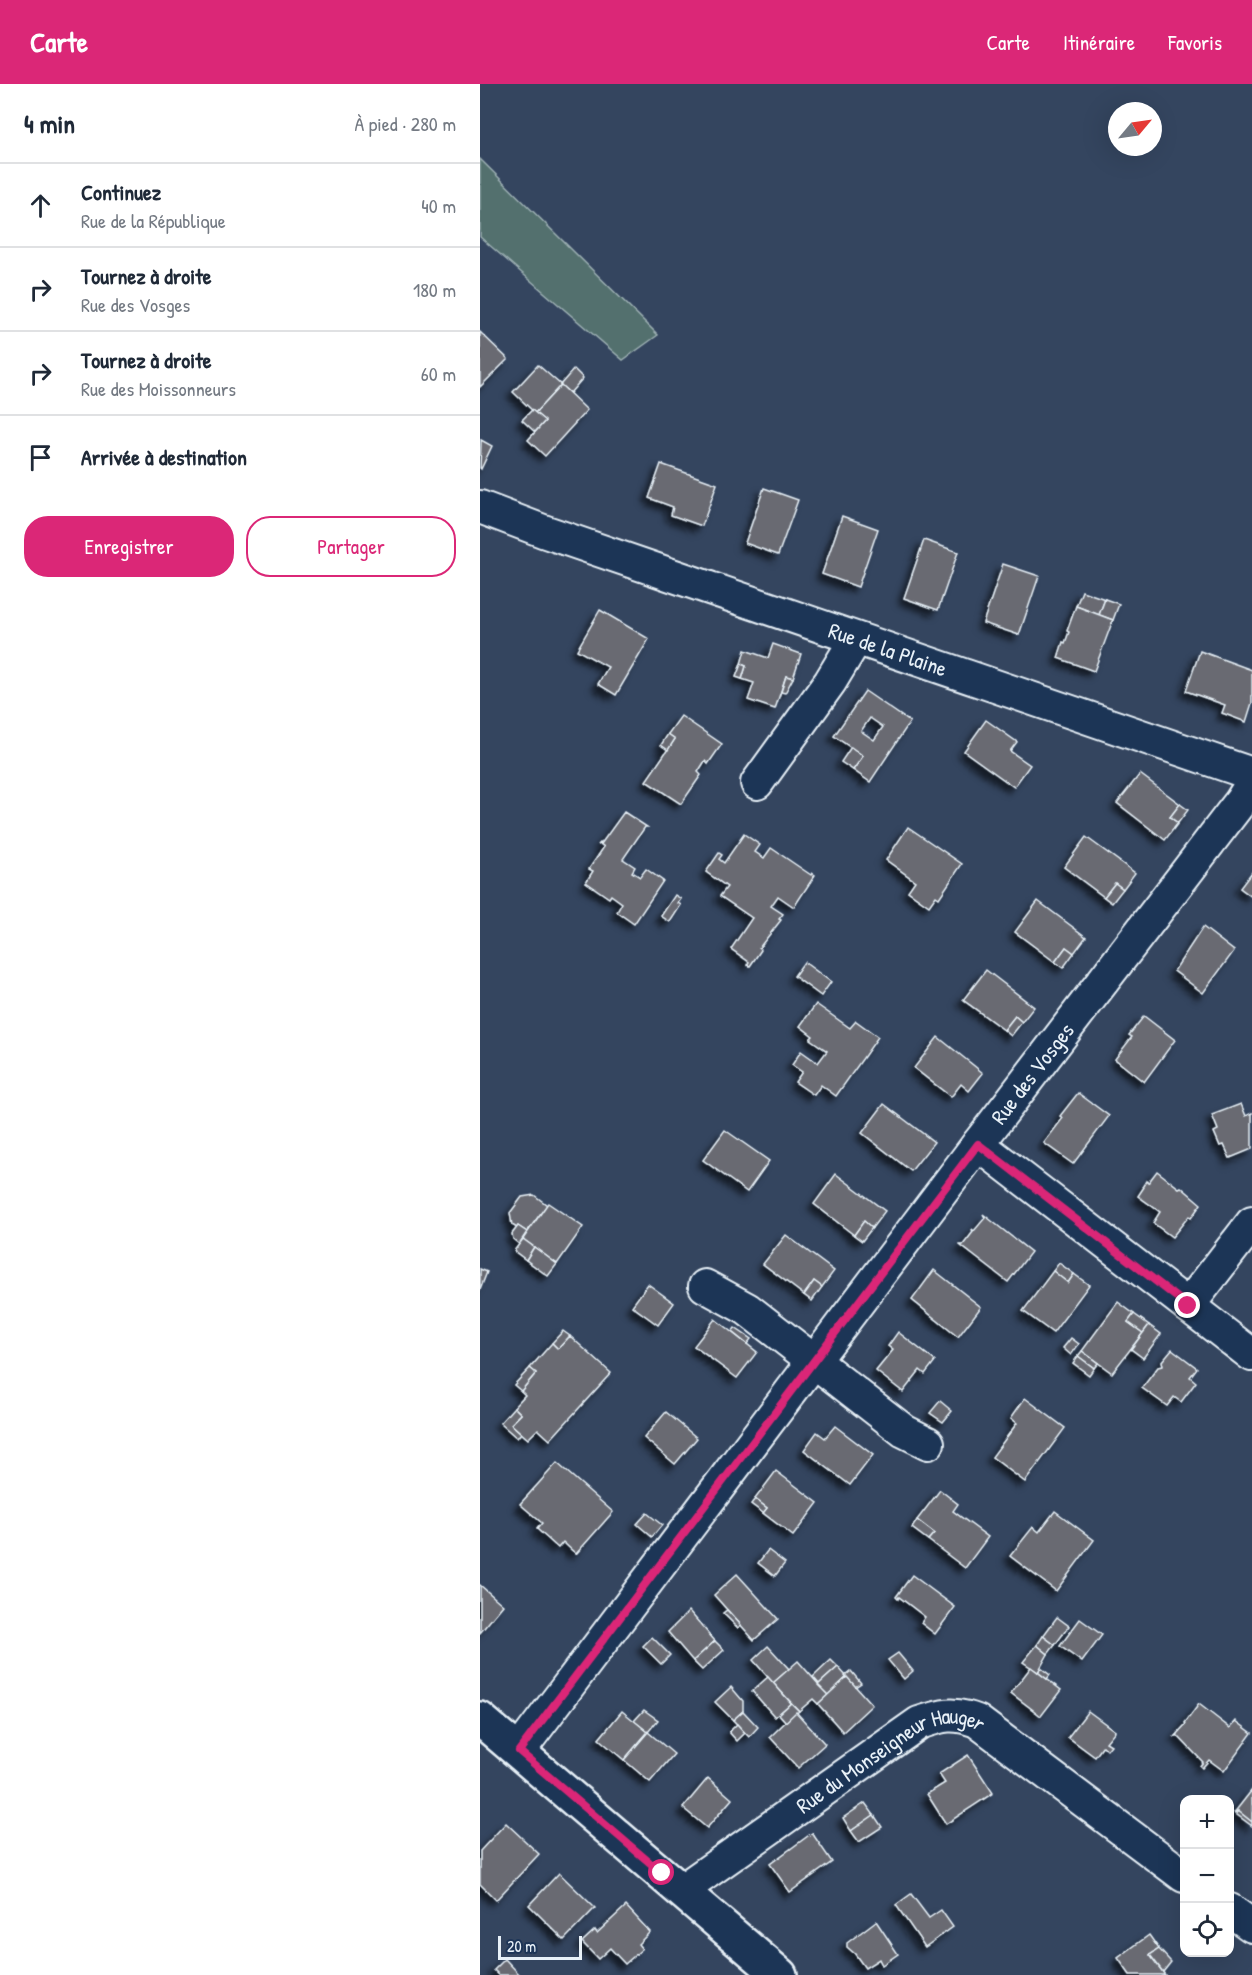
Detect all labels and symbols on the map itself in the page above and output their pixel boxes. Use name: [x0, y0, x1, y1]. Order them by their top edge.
north arrow: [1108, 102, 1162, 156]
street label: Rue de la Plaine: [825, 615, 951, 683]
street label: Rue des Vosges: [984, 1017, 1081, 1130]
route end: [1174, 1292, 1200, 1318]
street label: Rue du Monseigneur Hauger: [790, 1700, 993, 1820]
route start: [648, 1859, 674, 1885]
scale bar: [498, 1933, 582, 1960]

